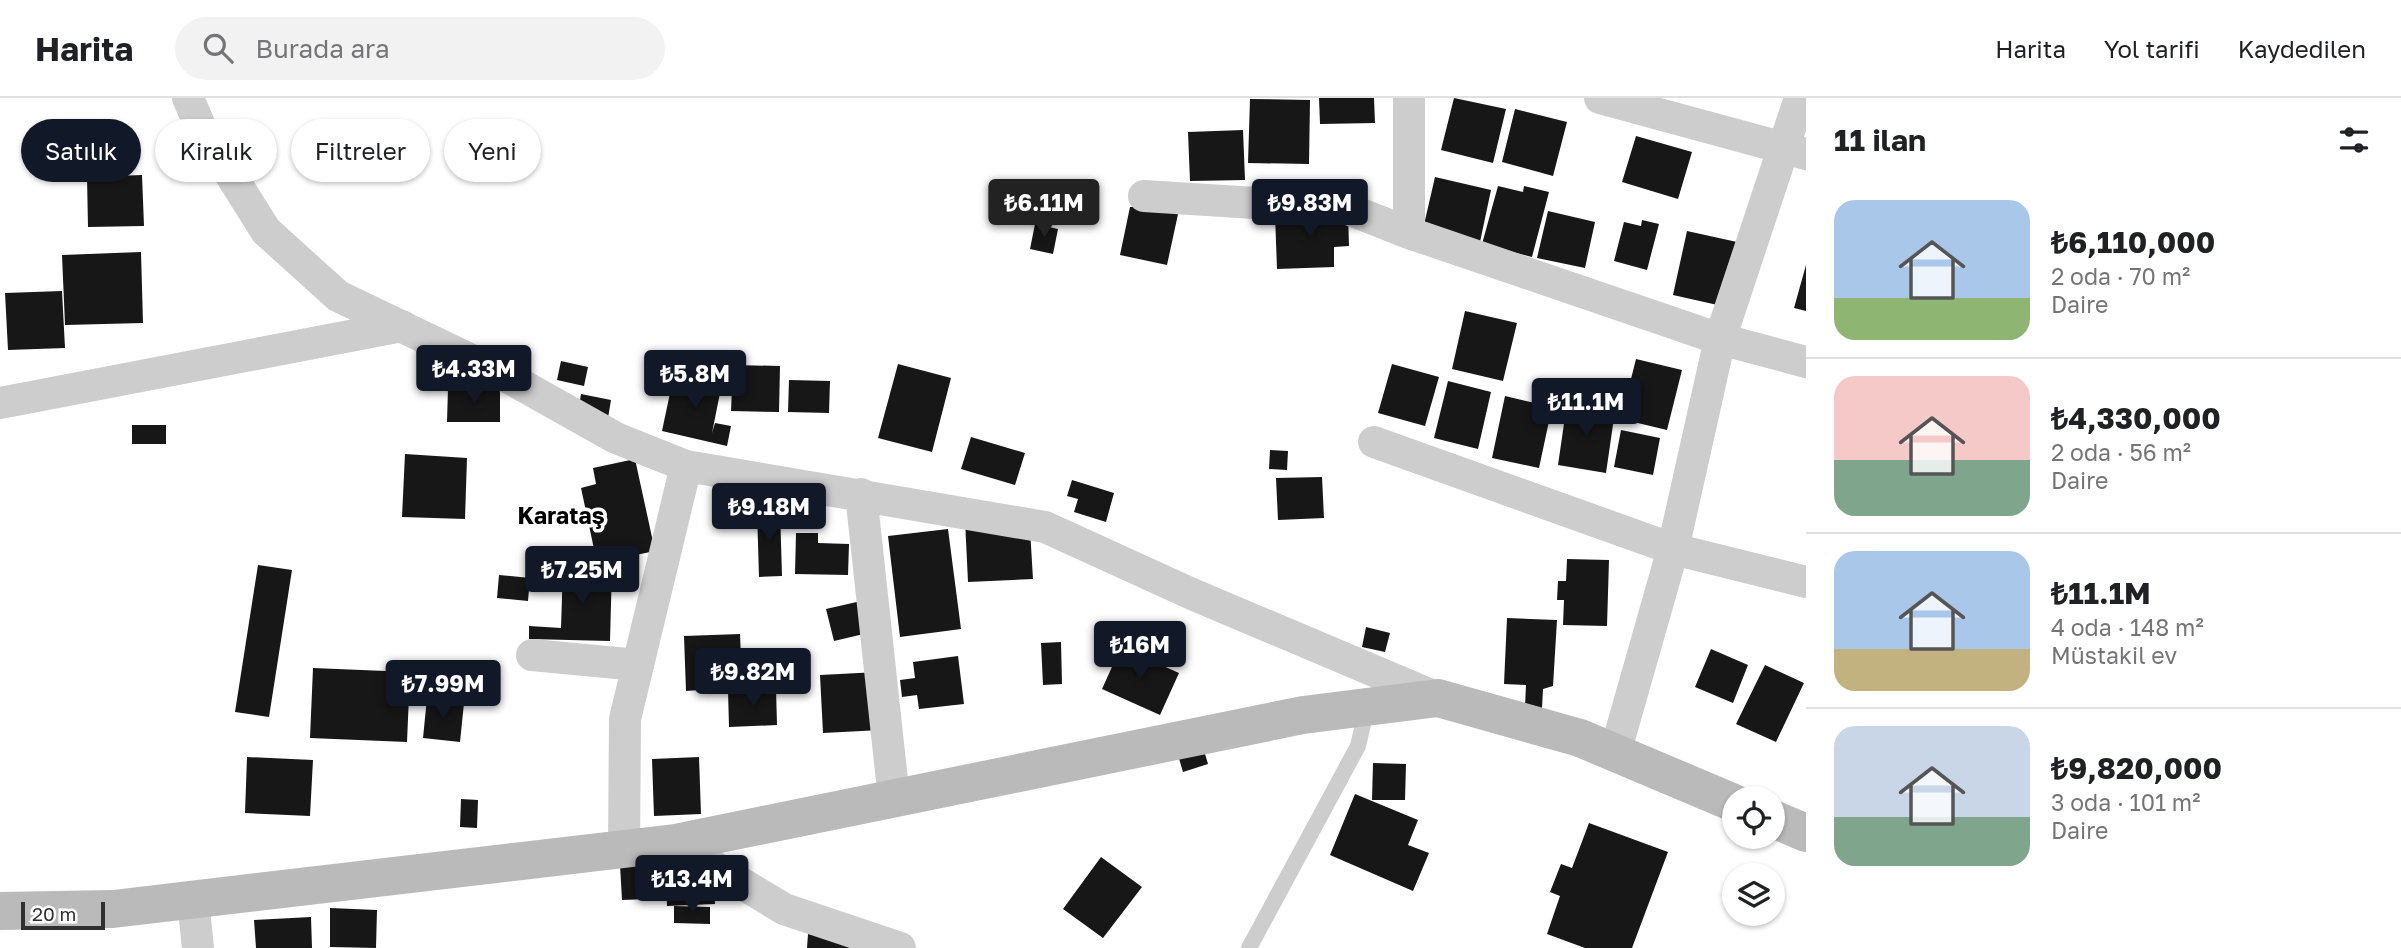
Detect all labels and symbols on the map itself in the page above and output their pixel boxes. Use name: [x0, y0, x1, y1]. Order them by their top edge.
pin: ₺6.11M: [987, 180, 1101, 239]
pin: ₺9.83M: [1253, 180, 1367, 239]
pin: ₺4.33M: [417, 345, 531, 405]
pin: ₺5.8M: [646, 350, 744, 410]
pin: ₺11.1M: [1529, 378, 1643, 438]
pin: ₺9.18M: [712, 484, 826, 543]
district label: Karataş: [517, 501, 605, 529]
pin: ₺7.25M: [525, 546, 639, 606]
pin: ₺16M: [1099, 622, 1181, 681]
pin: ₺9.82M: [696, 648, 810, 708]
pin: ₺7.99M: [386, 660, 500, 720]
pin: ₺13.4M: [635, 856, 749, 915]
scale bar: [21, 899, 105, 931]

